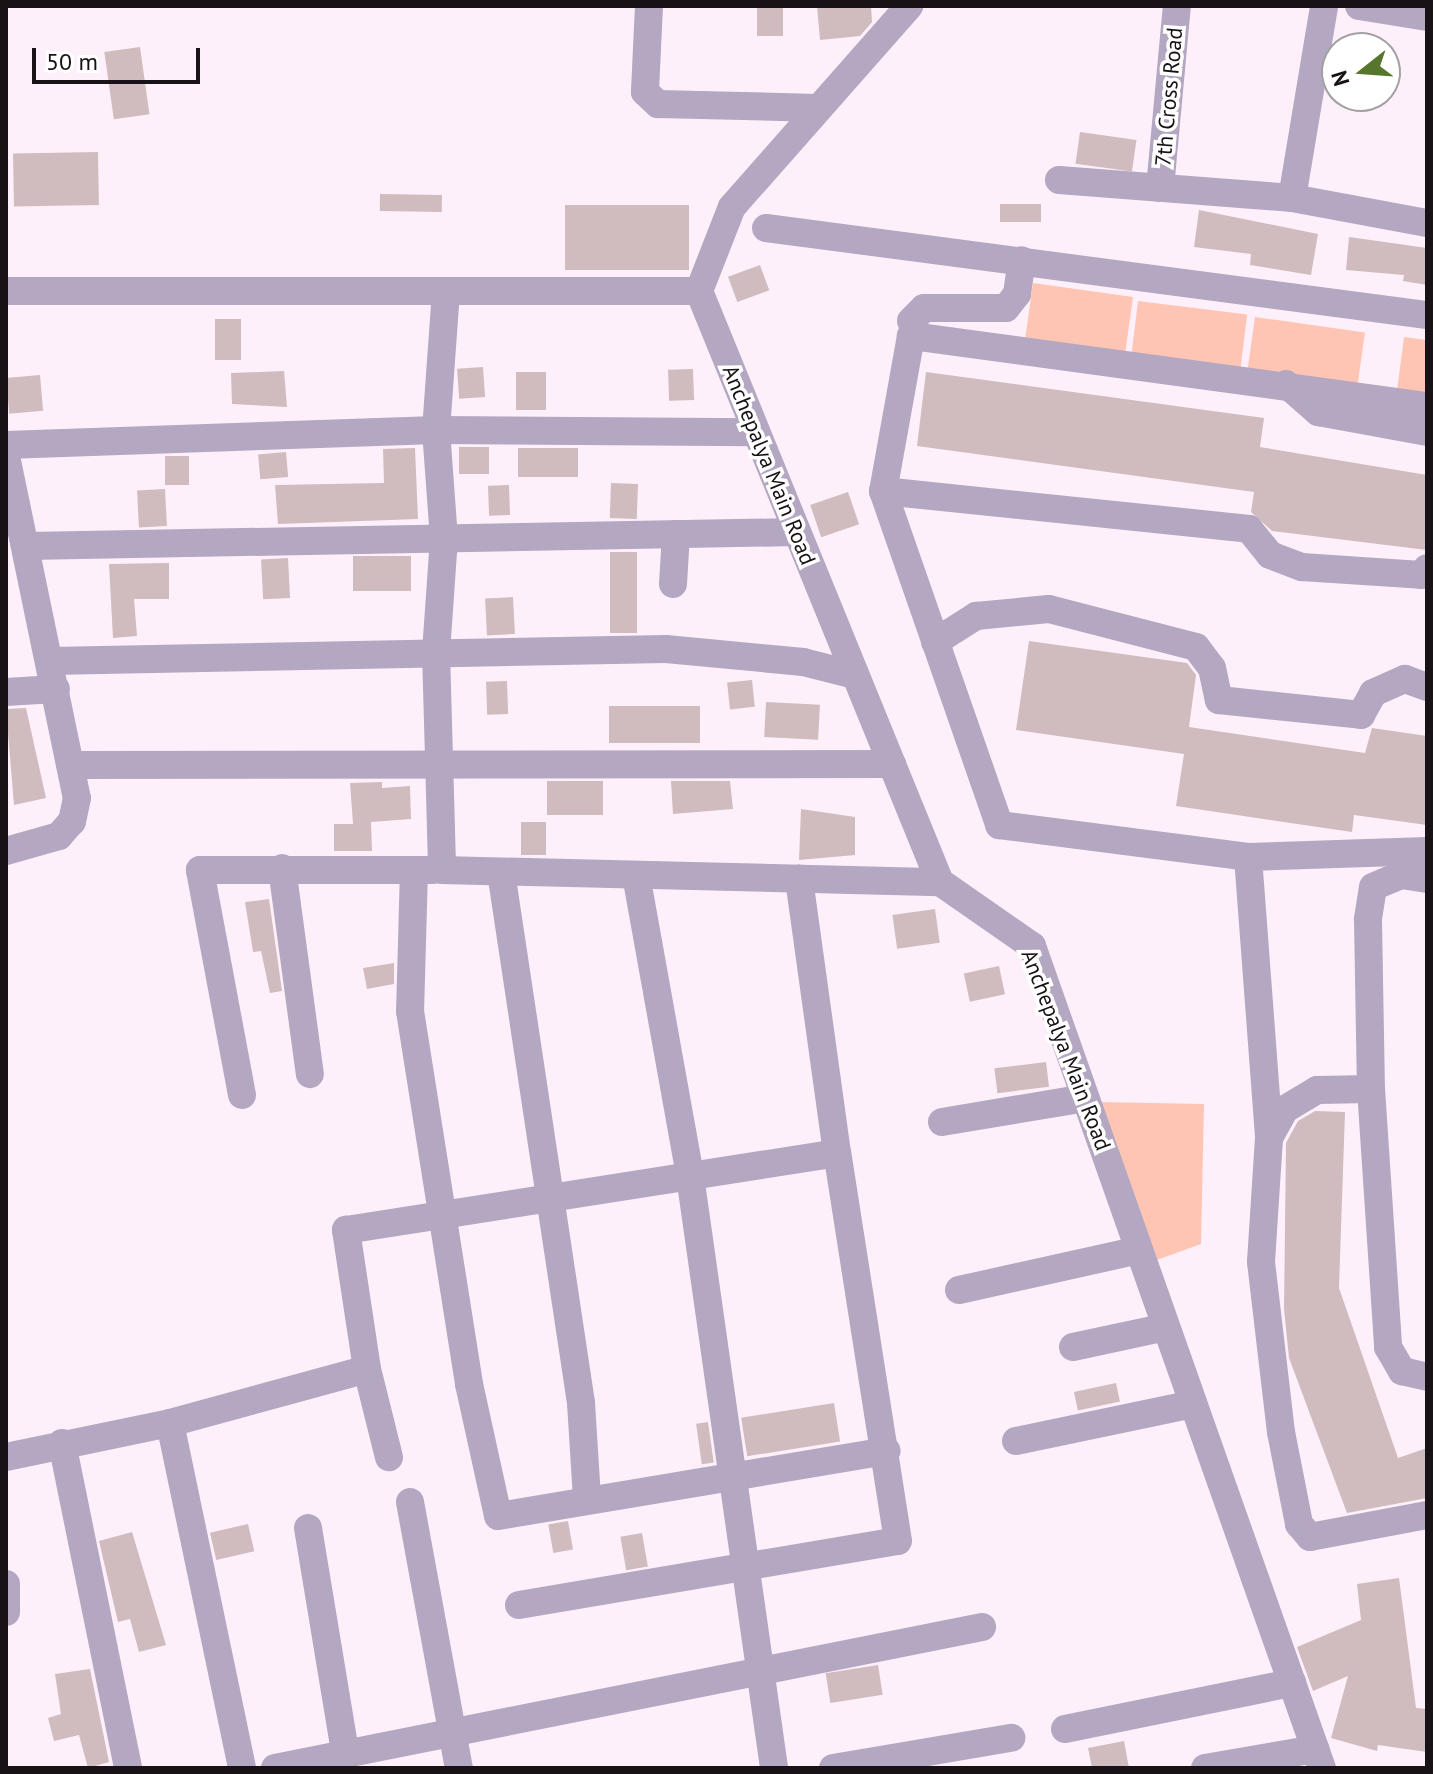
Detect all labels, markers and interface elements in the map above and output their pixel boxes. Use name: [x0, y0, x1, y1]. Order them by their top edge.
street label: 7th Cross Road: [1150, 26, 1188, 168]
scale bar: [36, 32, 204, 82]
north arrow: [1321, 32, 1401, 112]
text: 50 m: [46, 46, 98, 77]
text: N: [1324, 67, 1355, 89]
street label: Anchepalya Main Road: [717, 361, 821, 569]
street label: Anchepalya Main Road: [1016, 946, 1116, 1154]

